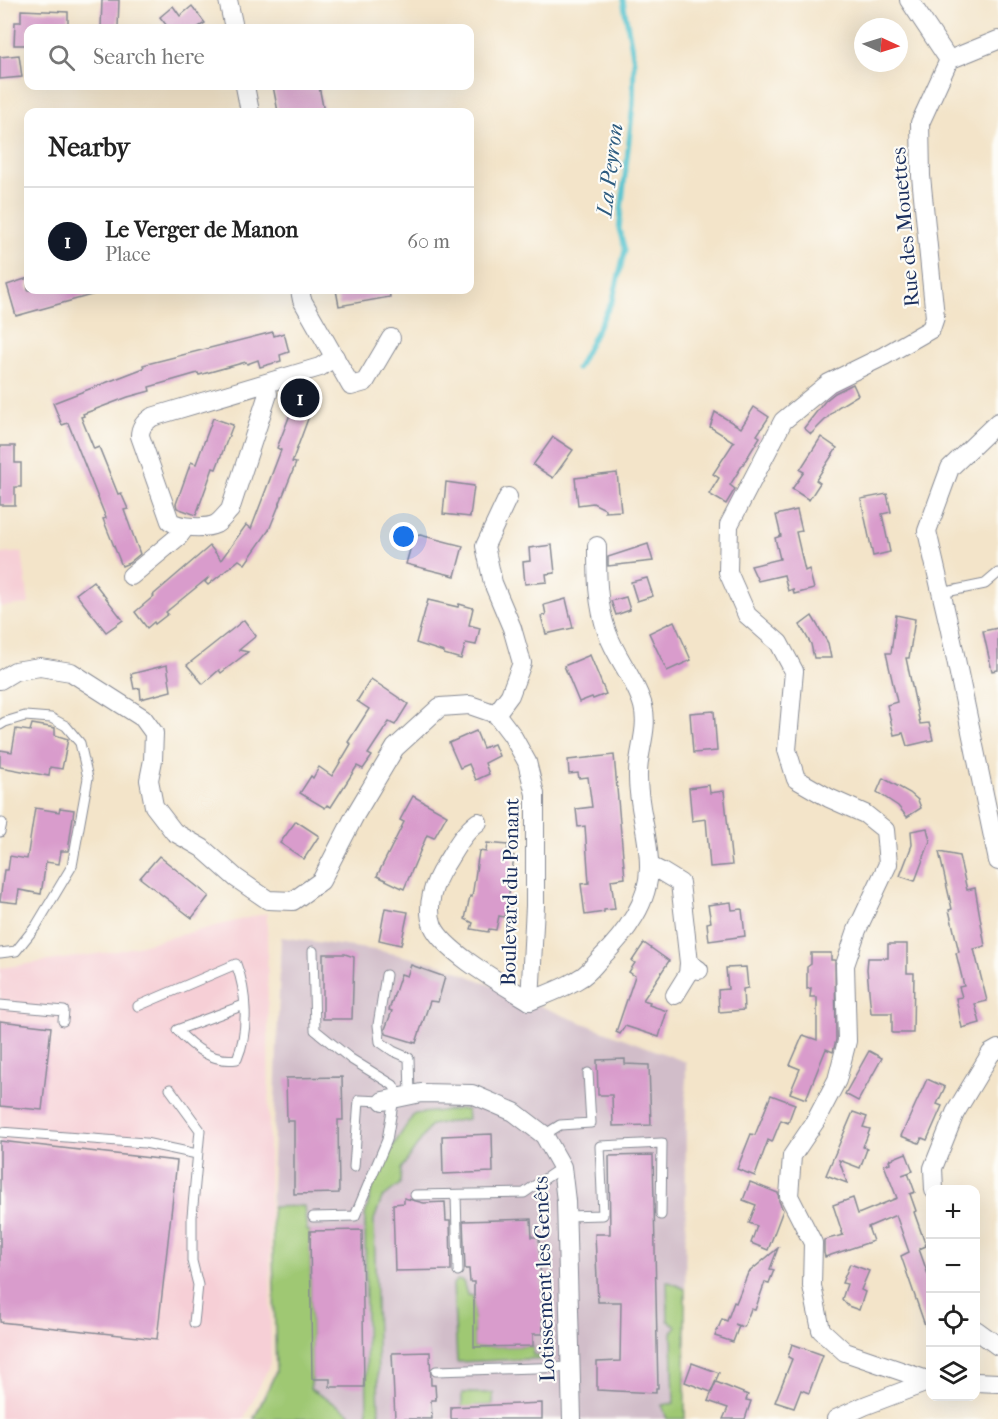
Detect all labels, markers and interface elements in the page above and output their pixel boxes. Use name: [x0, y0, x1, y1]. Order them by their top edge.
north arrow: [854, 18, 908, 72]
search box: [24, 24, 474, 90]
icon: search: [45, 41, 78, 74]
text: Search here: [93, 44, 205, 70]
water label: La Peyron: [591, 122, 629, 220]
text: Nearby: [48, 132, 130, 163]
street label: Rue des Mouettes: [886, 146, 924, 308]
text: Le Verger de Manon: [105, 217, 298, 243]
text: 1: [64, 230, 71, 253]
text: 60 m: [407, 230, 450, 253]
text: Place: [105, 243, 151, 266]
pin: 1: [280, 376, 320, 420]
your location: [389, 522, 418, 551]
street label: Boulevard du Ponant: [496, 797, 524, 986]
street label: Lotissement les Genêts: [528, 1175, 560, 1382]
map controls: [926, 1185, 980, 1401]
button: +: [926, 1185, 980, 1239]
button: −: [926, 1239, 980, 1293]
button: locate: [926, 1293, 980, 1347]
button: layers: [926, 1347, 980, 1401]

